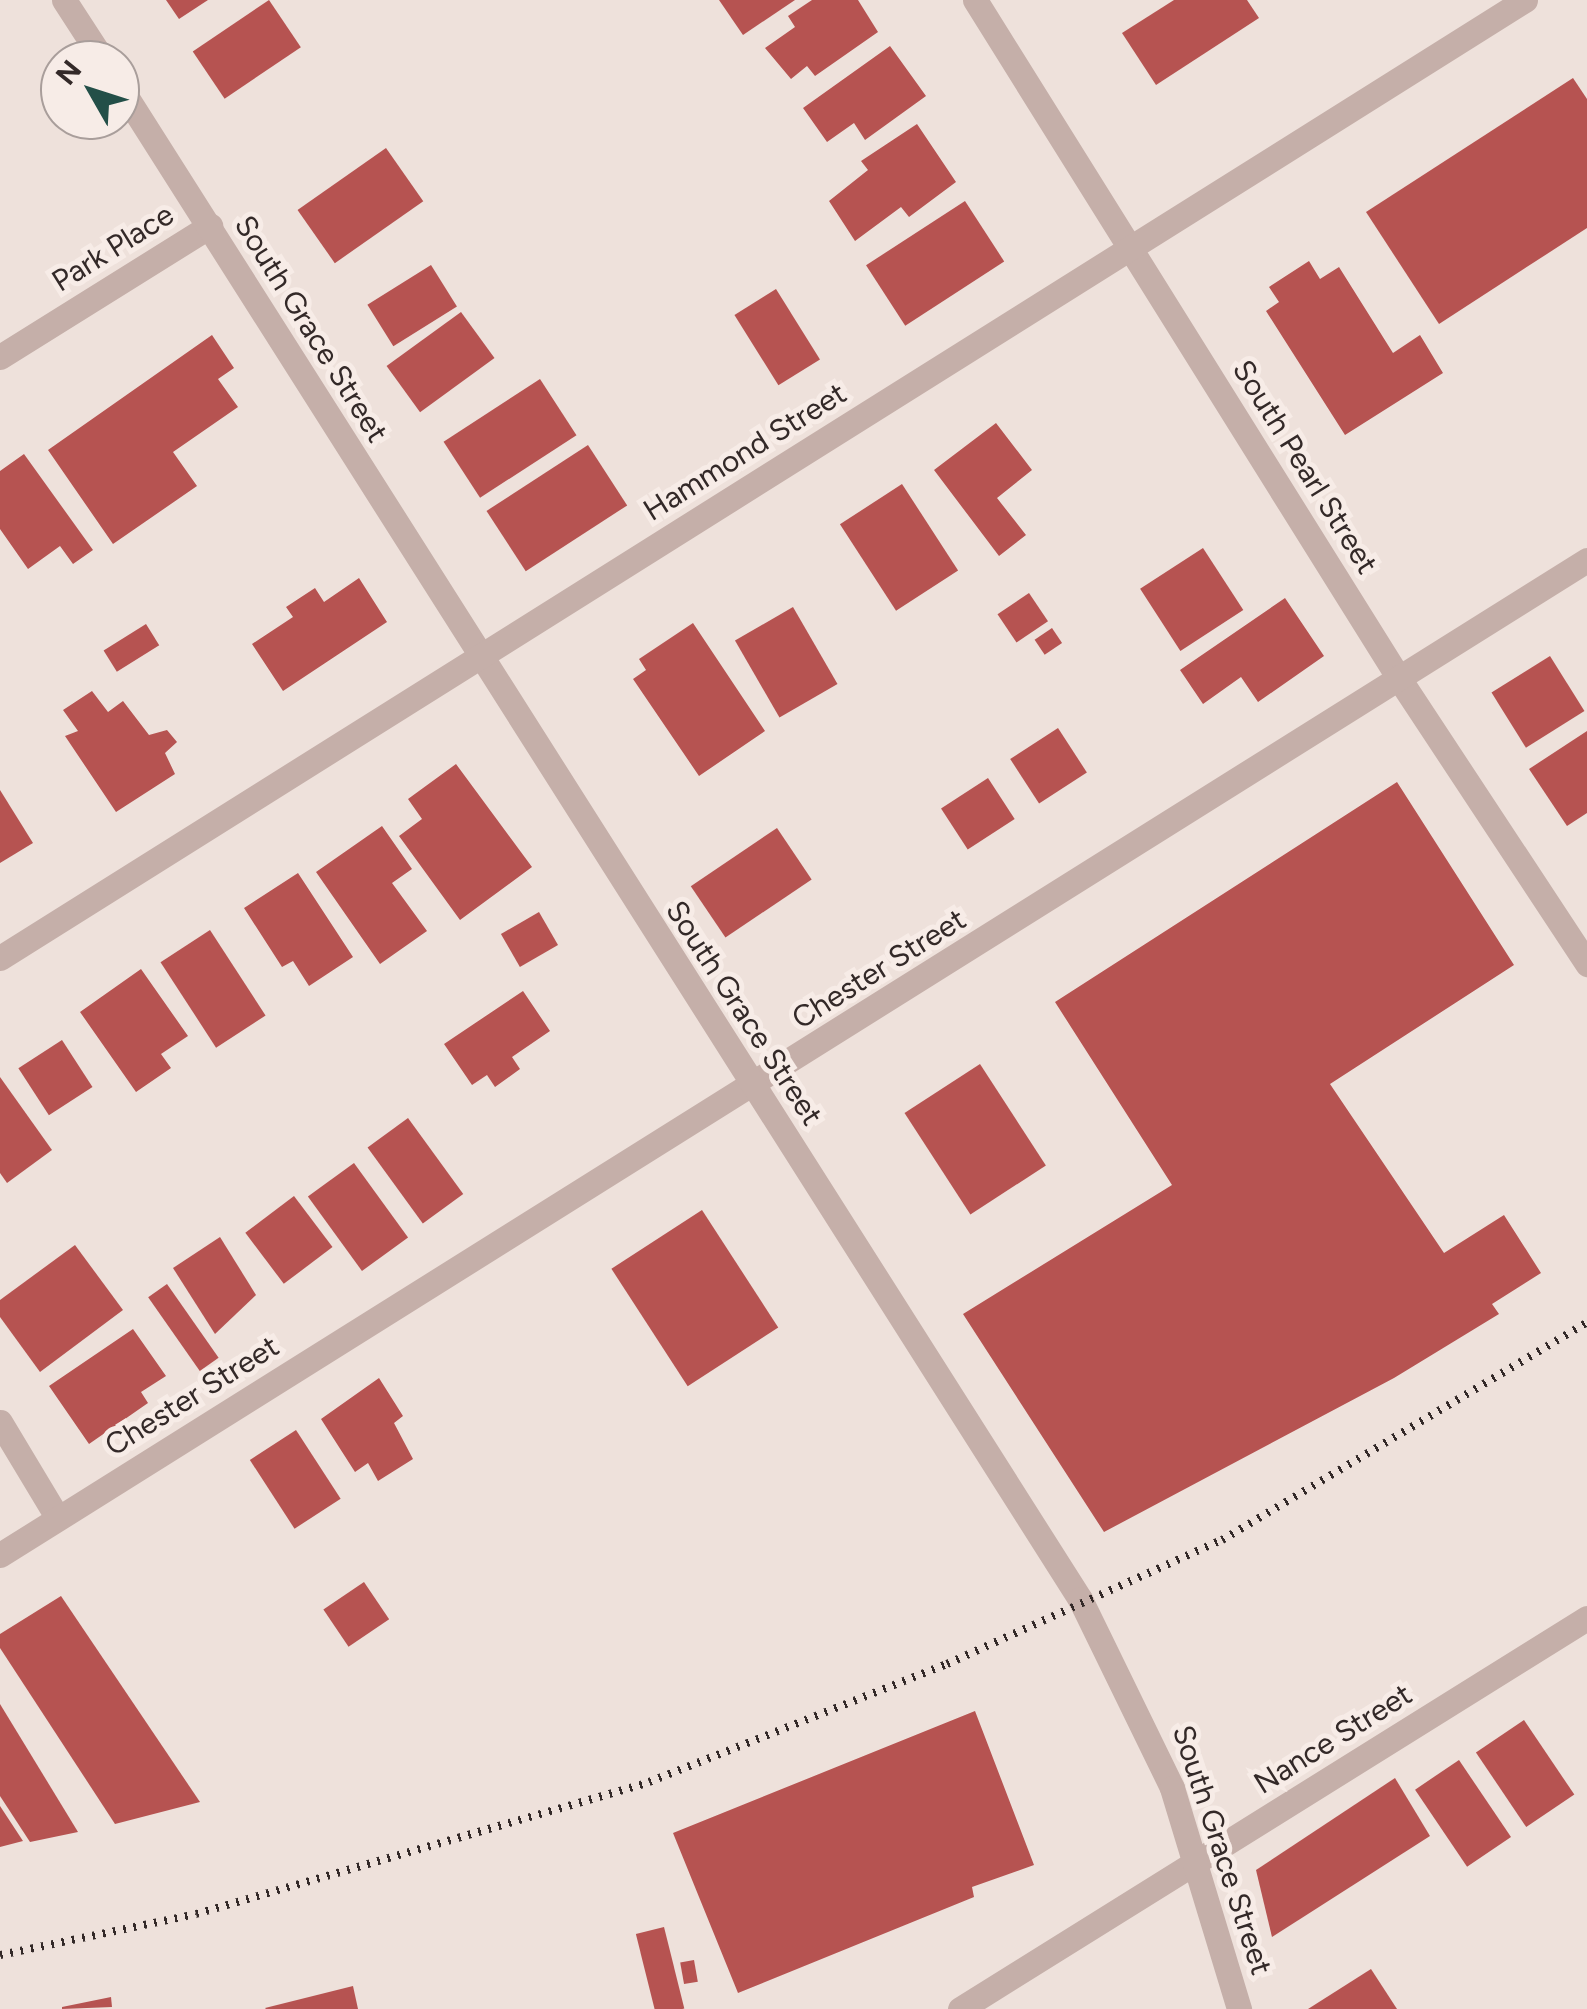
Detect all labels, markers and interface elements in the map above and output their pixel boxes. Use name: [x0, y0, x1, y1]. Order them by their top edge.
north arrow: [40, 40, 140, 140]
text: N: [48, 53, 88, 91]
street label: Park Place: [46, 197, 180, 299]
street label: South Grace Street: [227, 209, 395, 449]
street label: South Pearl Street: [1225, 354, 1385, 580]
street label: Hammond Street: [637, 375, 853, 529]
street label: South Grace Street: [658, 894, 830, 1132]
street label: Chester Street: [786, 901, 972, 1037]
street label: Chester Street: [99, 1328, 285, 1464]
street label: Nance Street: [1247, 1676, 1419, 1802]
street label: South Grace Street: [1165, 1721, 1279, 1979]

